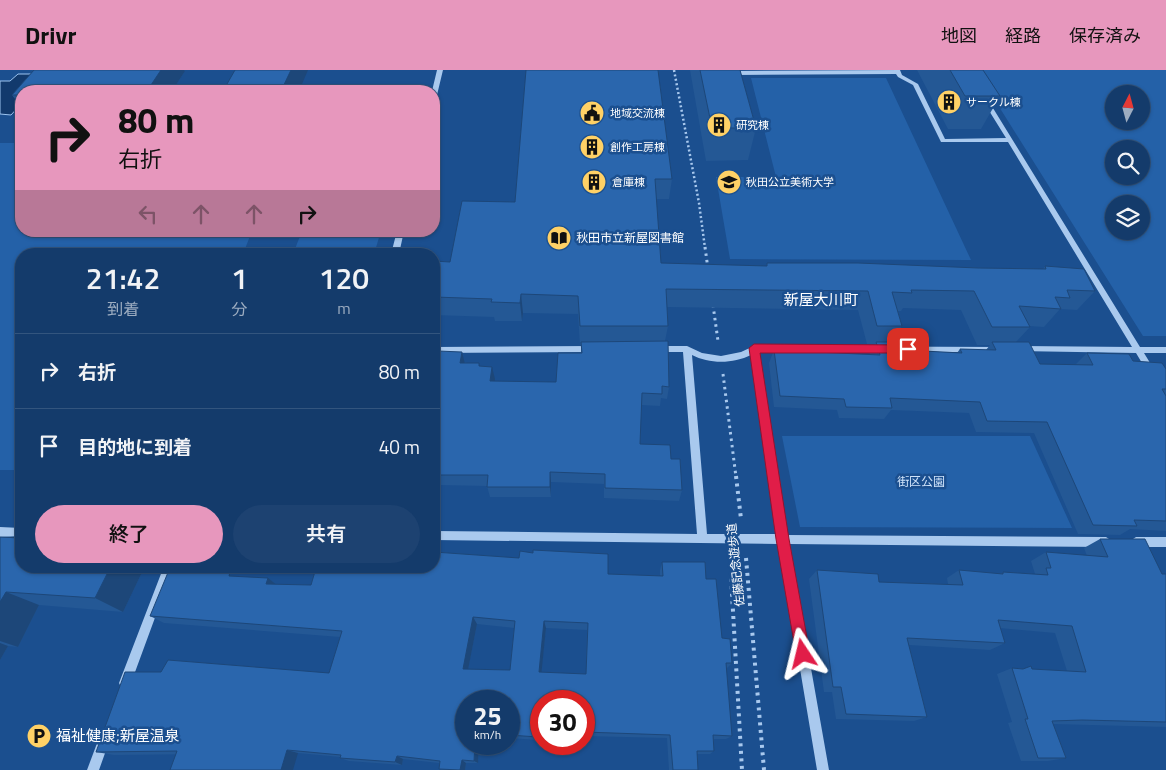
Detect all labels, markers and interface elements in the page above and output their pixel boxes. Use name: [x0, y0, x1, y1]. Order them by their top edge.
text: Drivr: [25, 17, 76, 53]
text: 地図: [941, 22, 977, 49]
text: 経路: [1005, 22, 1041, 49]
text: 保存済み: [1069, 22, 1141, 49]
north arrow: [1105, 85, 1150, 130]
map controls: [1105, 85, 1150, 240]
building icon: サークル棟: [936, 89, 962, 115]
text: 80 m: [118, 93, 194, 147]
place label: サークル棟: [966, 94, 1021, 110]
public building icon: 地域交流棟: [579, 100, 605, 126]
icon: right: [35, 105, 100, 170]
place label: 地域交流棟: [610, 105, 665, 121]
building icon: 研究棟: [706, 112, 732, 138]
place label: 研究棟: [736, 117, 769, 133]
building icon: 創作工房棟: [579, 134, 605, 160]
place label: 創作工房棟: [610, 139, 665, 155]
button: search: [1105, 140, 1150, 185]
text: 右折: [118, 142, 162, 176]
building icon: 倉庫棟: [581, 169, 607, 195]
school or university icon: 秋田公立美術大学: [716, 169, 742, 195]
place label: 倉庫棟: [612, 174, 645, 190]
place label: 秋田公立美術大学: [746, 174, 834, 190]
button: layers: [1105, 195, 1150, 240]
icon: left: [134, 200, 162, 228]
icon: ahead: [187, 200, 215, 228]
icon: ahead: [240, 200, 268, 228]
icon: right: [293, 200, 321, 228]
library icon: 秋田市立新屋図書館: [546, 225, 572, 251]
place label: 秋田市立新屋図書館: [576, 228, 684, 247]
text: 21:42: [86, 255, 160, 301]
text: 1: [231, 255, 248, 301]
text: 120: [319, 255, 369, 301]
district label: 新屋大川町: [783, 288, 859, 311]
text: m: [337, 296, 351, 320]
text: 到着: [107, 297, 139, 321]
text: 分: [231, 297, 247, 321]
pin: [887, 328, 929, 370]
icon: arrive: [894, 335, 922, 363]
icon: right: [35, 357, 63, 385]
text: 右折: [78, 357, 116, 386]
text: 80 m: [379, 357, 420, 386]
icon: arrive: [35, 432, 63, 460]
text: 目的地に到着: [78, 432, 192, 461]
text: 40 m: [379, 432, 420, 461]
park label: 街区公園: [897, 472, 945, 491]
button: 終了: [35, 505, 223, 563]
button: 共有: [233, 505, 420, 563]
street label: 佐藤記念遊歩道: [722, 522, 749, 608]
position arrow: [776, 627, 828, 679]
speed limit sign: 30: [530, 690, 595, 755]
text: 25: [473, 697, 502, 735]
parking icon: 福祉健康;新屋温泉: [26, 723, 52, 749]
place label: 福祉健康;新屋温泉: [56, 724, 180, 747]
text: km/h: [474, 725, 501, 744]

